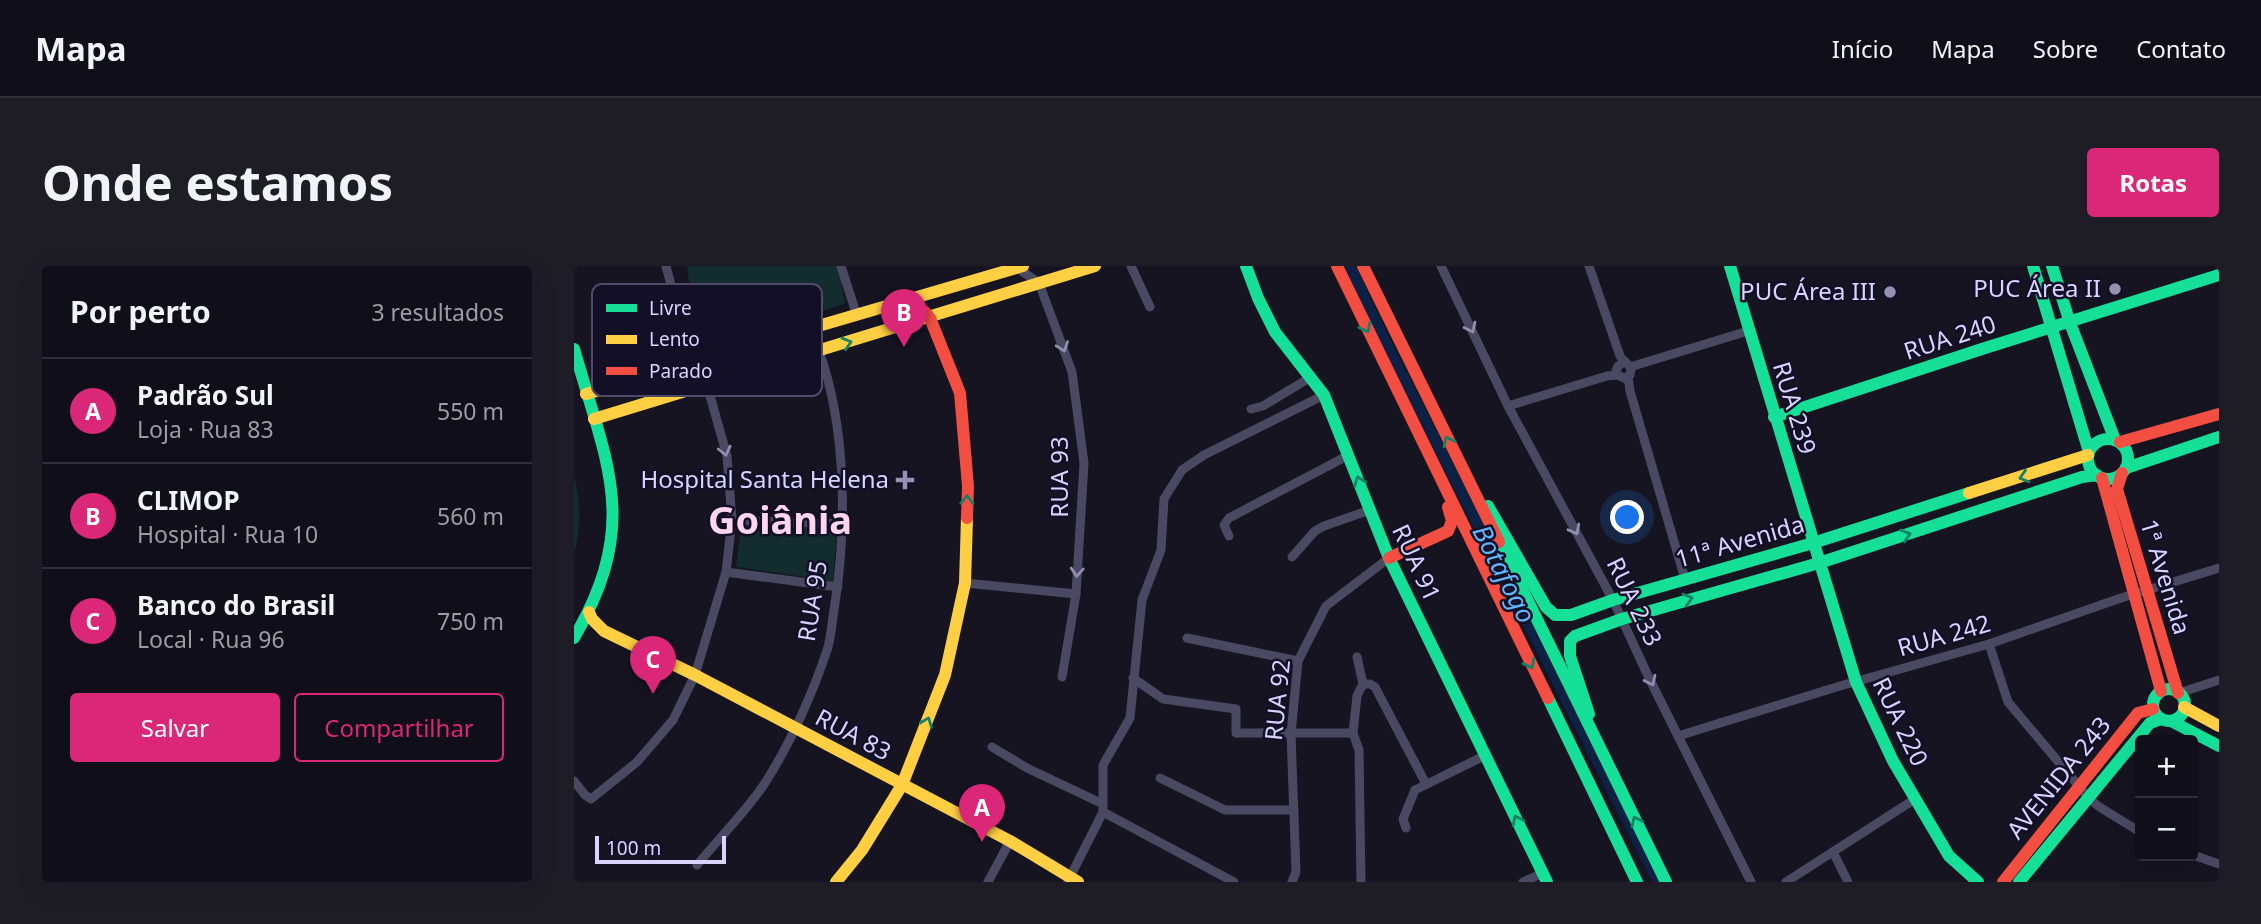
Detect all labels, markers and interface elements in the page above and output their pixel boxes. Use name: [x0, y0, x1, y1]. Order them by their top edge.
text: Mapa: [35, 26, 127, 71]
text: Início: [1832, 32, 1893, 65]
text: Mapa: [1931, 32, 1995, 65]
text: Sobre: [2033, 32, 2098, 65]
text: Contato: [2136, 32, 2226, 65]
button: Rotas: [2087, 148, 2219, 217]
text: Onde estamos: [42, 149, 393, 215]
place label: PUC Área II: [1973, 271, 2101, 304]
place label: PUC Área III: [1740, 274, 1876, 307]
marker: PUC Área II: [2107, 281, 2123, 297]
legend: [592, 284, 822, 396]
marker: PUC Área III: [1882, 284, 1898, 300]
pin: B: [881, 289, 927, 347]
text: Por perto: [70, 291, 211, 332]
text: Livre: [649, 295, 692, 321]
text: 3 resultados: [371, 296, 504, 328]
street label: RUA 240: [1899, 306, 2000, 367]
one-way arrow: [1357, 321, 1371, 333]
one-way arrow: [1463, 321, 1477, 333]
text: Lento: [649, 326, 700, 352]
one-way arrow: [841, 336, 853, 351]
one-way arrow: [1055, 340, 1069, 352]
street label: RUA 239: [1766, 357, 1825, 458]
text: Parado: [649, 358, 712, 384]
text: Padrão Sul: [137, 377, 274, 413]
text: A: [85, 395, 101, 427]
text: 550 m: [437, 395, 504, 427]
text: Loja · Rua 83: [137, 413, 274, 445]
street label: RUA 93: [1042, 436, 1075, 518]
one-way arrow: [1442, 436, 1456, 448]
one-way arrow: [716, 445, 731, 457]
place label: Hospital Santa Helena: [641, 462, 889, 495]
one-way arrow: [2018, 469, 2030, 483]
marker: Hospital Santa Helena: [895, 470, 915, 490]
one-way arrow: [1353, 476, 1367, 488]
text: CLIMOP: [137, 482, 240, 518]
district label: Goiânia: [708, 493, 852, 545]
one-way arrow: [960, 494, 975, 505]
text: B: [85, 500, 101, 532]
text: 560 m: [437, 500, 504, 532]
your location: [1610, 500, 1644, 534]
street label: 11ª Avenida: [1671, 506, 1808, 575]
street label: 1ª Avenida: [2133, 515, 2200, 638]
text: Hospital · Rua 10: [137, 518, 318, 550]
water label: Botafogo: [1465, 518, 1545, 629]
street label: RUA 91: [1385, 519, 1449, 606]
one-way arrow: [1567, 522, 1580, 535]
one-way arrow: [1899, 528, 1911, 543]
street label: RUA 233: [1600, 551, 1671, 651]
street label: RUA 95: [789, 558, 834, 643]
one-way arrow: [1070, 566, 1085, 577]
text: Banco do Brasil: [137, 587, 335, 623]
one-way arrow: [1681, 593, 1693, 608]
text: C: [86, 605, 100, 637]
text: 750 m: [437, 605, 504, 637]
street label: RUA 242: [1893, 606, 1994, 664]
text: Local · Rua 96: [137, 623, 285, 655]
pin: C: [630, 636, 676, 694]
one-way arrow: [1521, 657, 1535, 669]
street label: RUA 92: [1256, 658, 1297, 742]
street label: RUA 220: [1866, 671, 1937, 771]
one-way arrow: [1642, 674, 1656, 686]
button: Salvar: [70, 693, 280, 762]
button: Compartilhar: [294, 693, 504, 762]
street label: RUA 83: [810, 700, 897, 767]
street label: AVENIDA 243: [1998, 709, 2117, 845]
one-way arrow: [919, 716, 933, 728]
map controls: [2135, 735, 2198, 861]
button: +: [2135, 735, 2198, 798]
pin: A: [959, 784, 1005, 842]
button: −: [2135, 798, 2198, 861]
one-way arrow: [1511, 815, 1525, 828]
one-way arrow: [1630, 816, 1644, 828]
scale bar: [595, 833, 726, 865]
text: 100 m: [606, 835, 661, 861]

